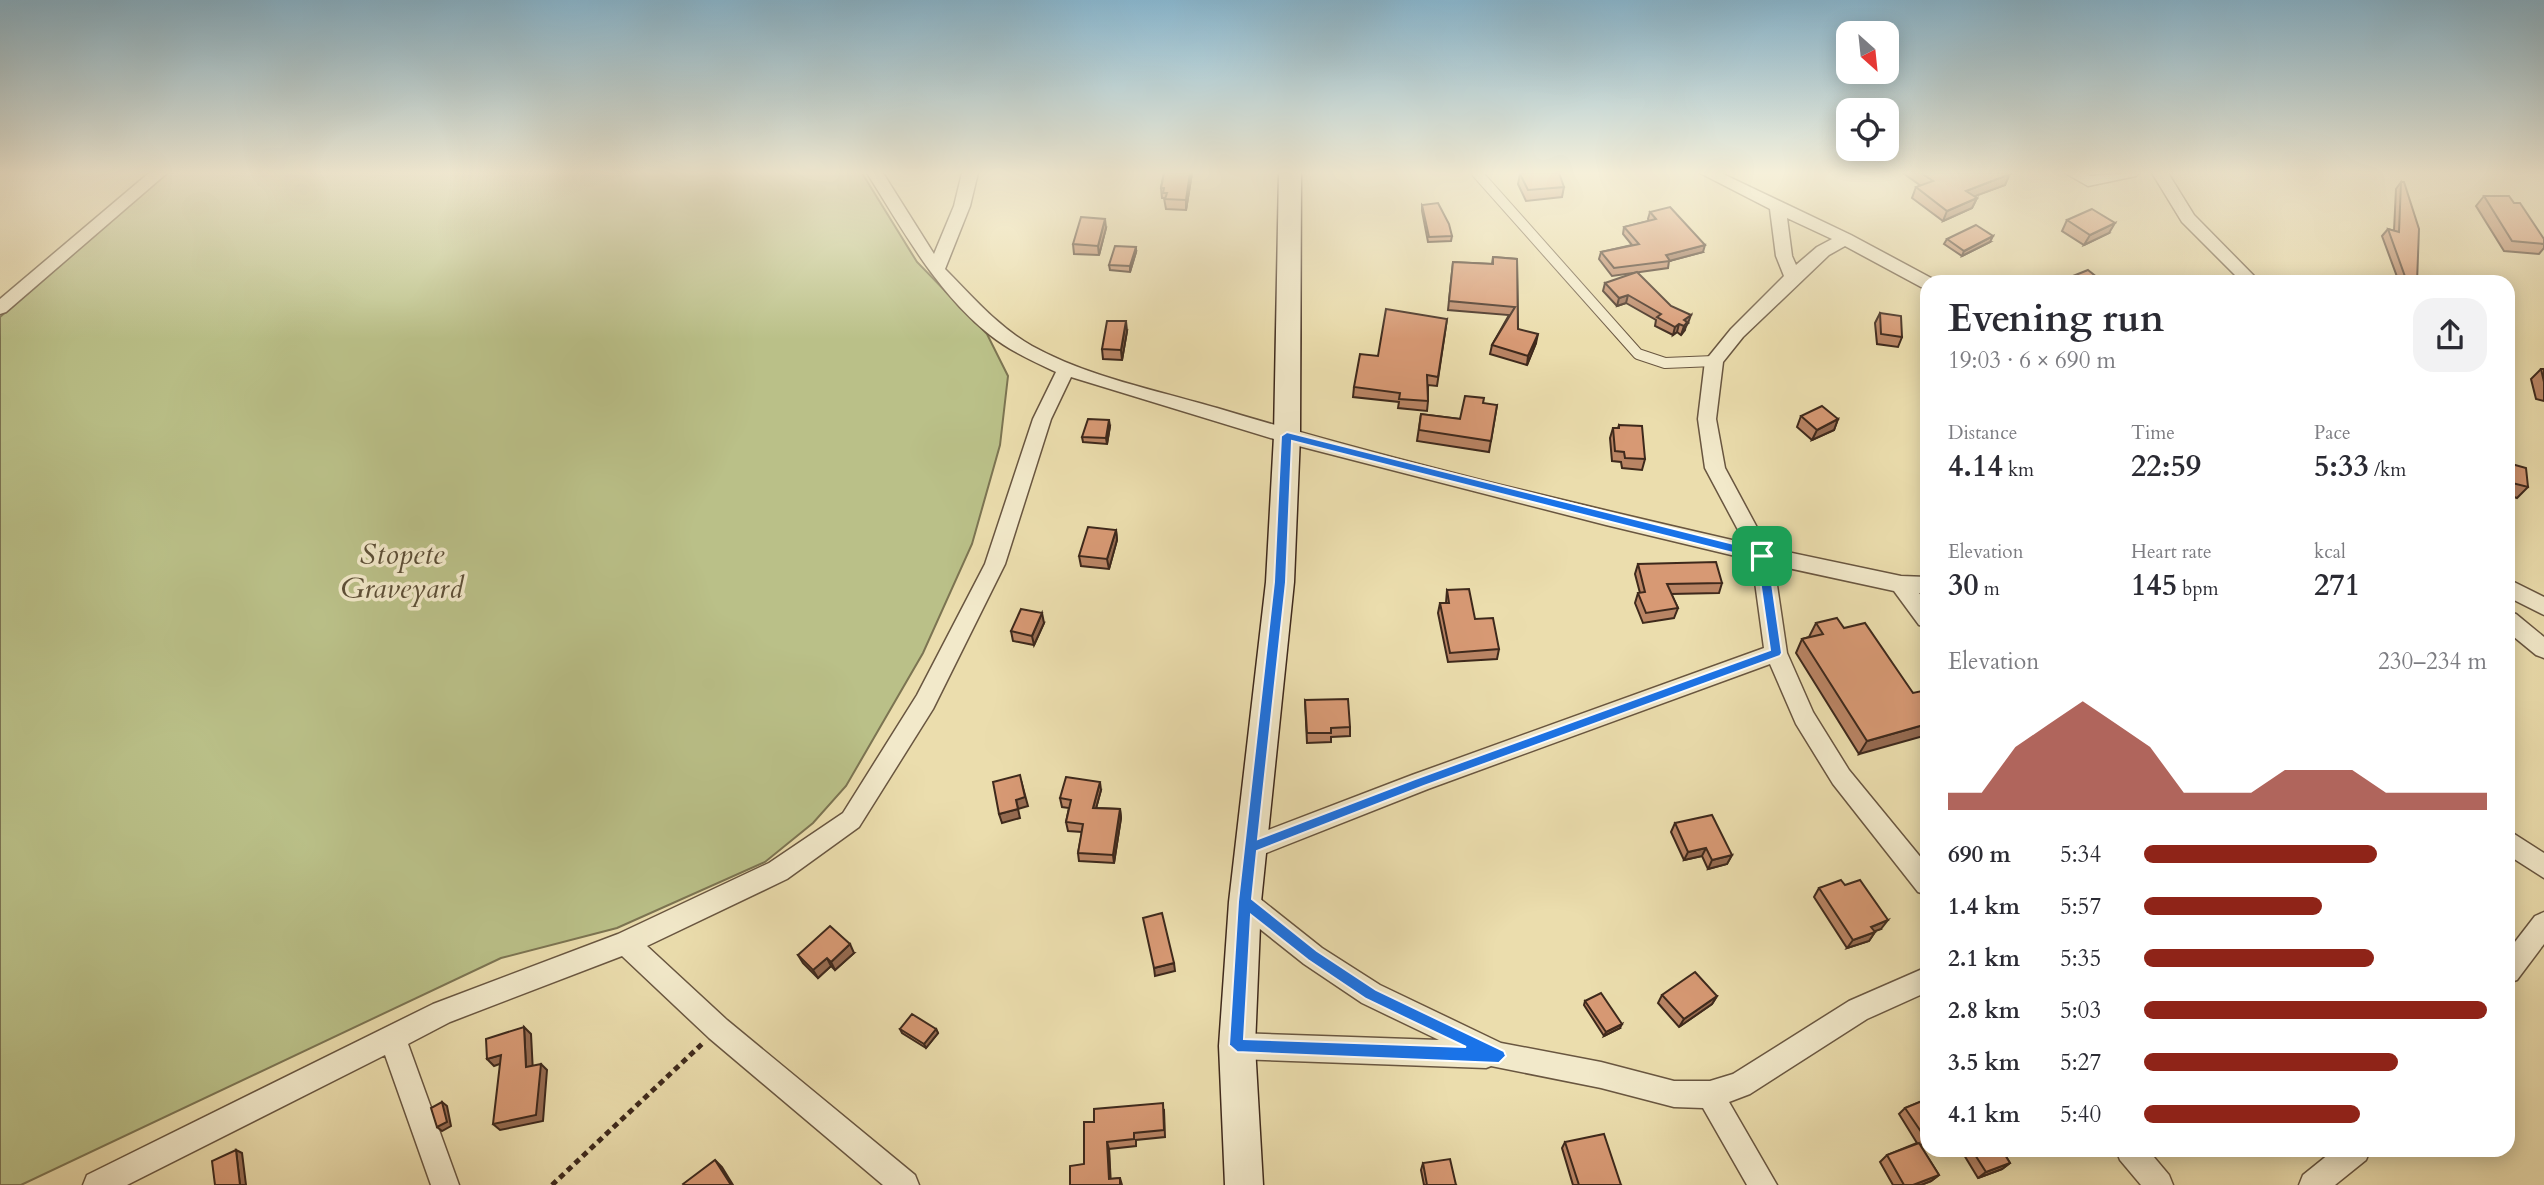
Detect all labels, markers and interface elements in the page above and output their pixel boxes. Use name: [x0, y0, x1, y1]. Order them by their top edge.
north arrow: [1836, 21, 1899, 84]
map controls: [1836, 21, 1899, 161]
button: locate: [1836, 98, 1899, 161]
text: Evening run: [1948, 293, 2164, 345]
button: share: [2413, 298, 2487, 372]
text: 19:03 · 6 × 690 m: [1948, 345, 2116, 376]
text: Distance: [1948, 420, 2017, 446]
text: Time: [2131, 420, 2175, 446]
text: Pace: [2314, 420, 2351, 446]
text: 4.14: [1948, 446, 2003, 487]
text: 22:59: [2131, 446, 2201, 487]
text: 5:33: [2314, 446, 2369, 487]
text: km: [2003, 457, 2034, 483]
text: /km: [2369, 457, 2406, 483]
pin: [1732, 526, 1792, 586]
park label: Stopete Graveyard: [341, 534, 465, 609]
icon: arrive: [1743, 537, 1781, 575]
text: Elevation: [1948, 539, 2023, 565]
text: Heart rate: [2131, 539, 2212, 565]
text: kcal: [2314, 539, 2346, 565]
text: 30: [1948, 565, 1979, 606]
text: 145: [2131, 565, 2177, 606]
text: 271: [2314, 565, 2360, 606]
text: m: [1979, 576, 2000, 602]
text: bpm: [2177, 576, 2219, 602]
text: Elevation: [1948, 646, 2039, 677]
text: 230–234 m: [2378, 646, 2487, 677]
text: 690 m: [1948, 839, 2011, 870]
text: 5:34: [2060, 839, 2101, 870]
text: 1.4 km: [1948, 891, 2020, 922]
text: 5:57: [2060, 891, 2101, 922]
text: 2.1 km: [1948, 943, 2020, 974]
text: 5:35: [2060, 943, 2101, 974]
text: 2.8 km: [1948, 995, 2020, 1026]
text: 5:03: [2060, 995, 2101, 1026]
text: 3.5 km: [1948, 1047, 2020, 1078]
text: 5:27: [2060, 1047, 2101, 1078]
text: 4.1 km: [1948, 1099, 2020, 1130]
text: 5:40: [2060, 1099, 2101, 1130]

